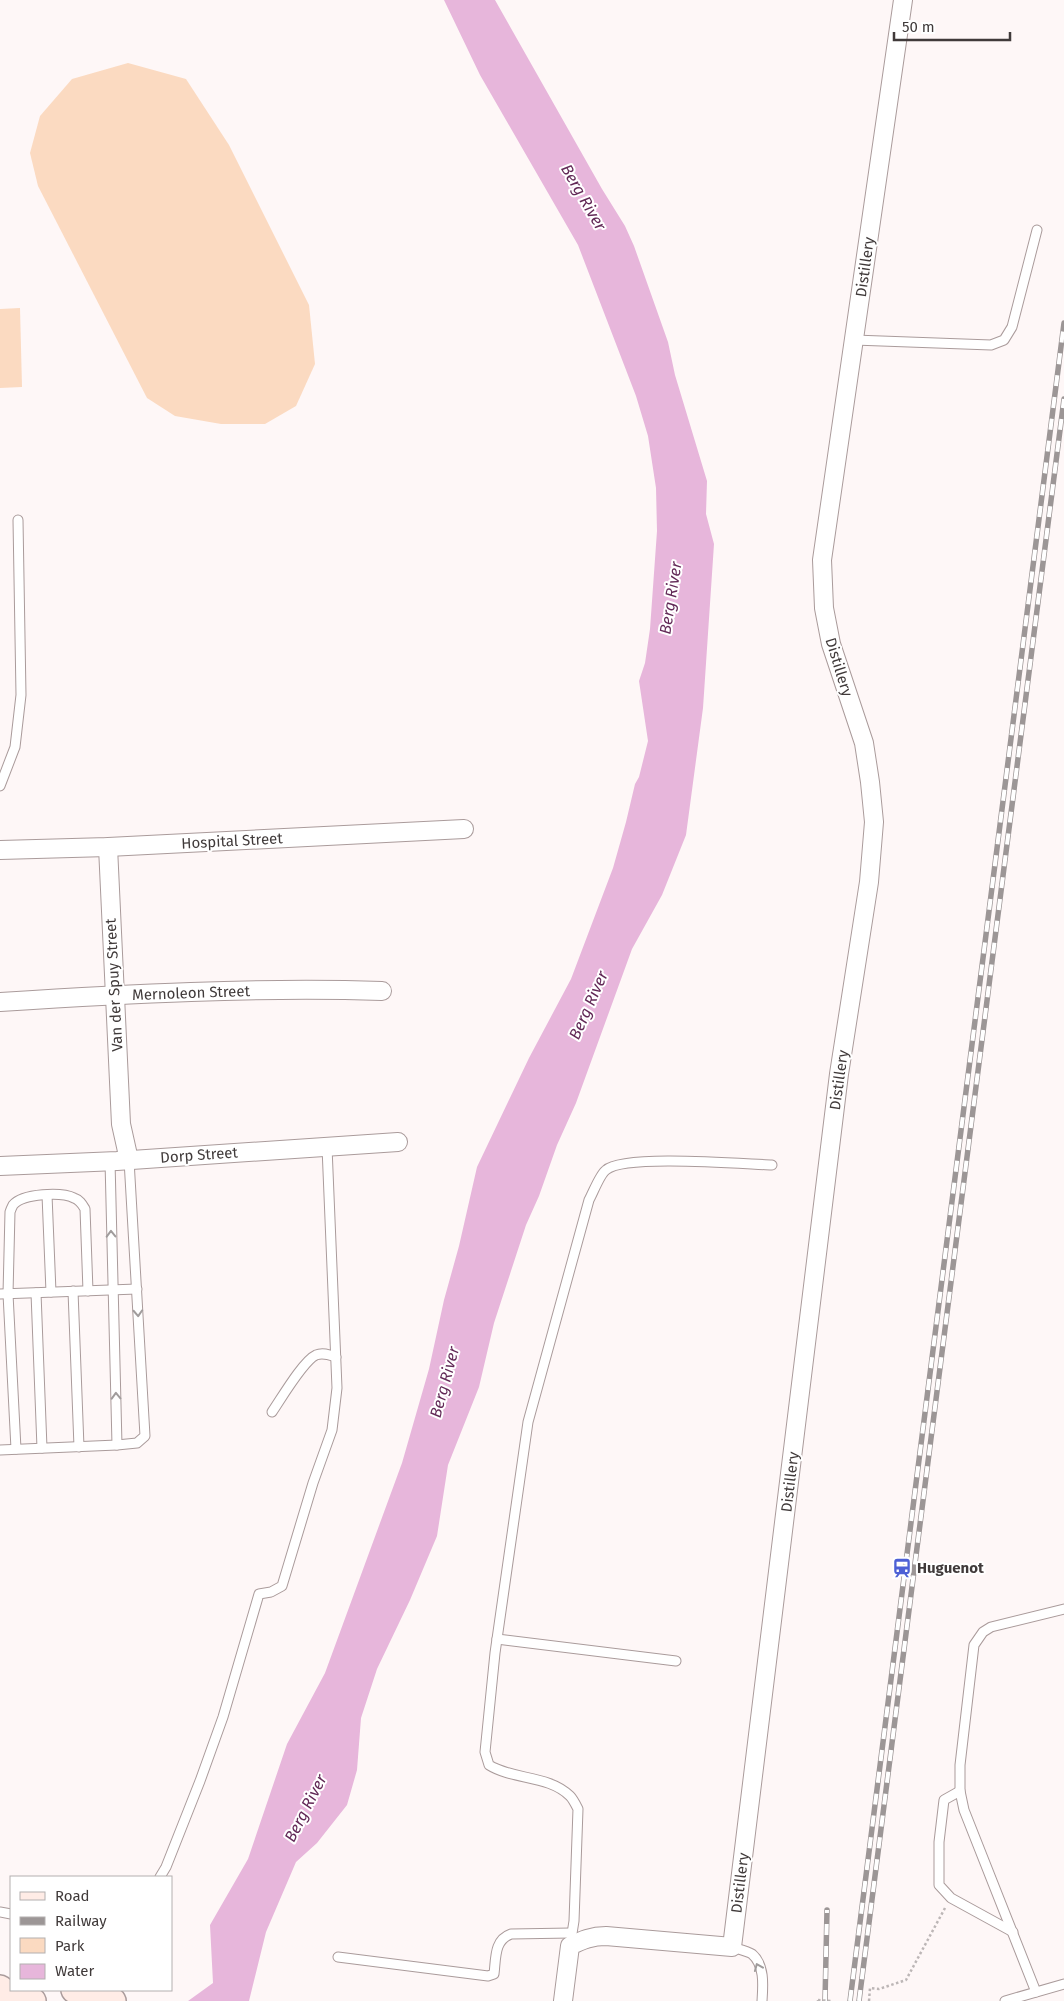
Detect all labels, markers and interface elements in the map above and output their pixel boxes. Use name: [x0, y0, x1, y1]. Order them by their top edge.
scale bar: [894, 10, 1010, 42]
text: 50 m: [902, 18, 935, 36]
water label: Berg River: [557, 161, 611, 234]
street label: Distillery: [852, 235, 878, 298]
water label: Berg River: [655, 560, 686, 636]
street label: Distillery: [822, 635, 857, 699]
street label: Hospital Street: [181, 829, 284, 853]
street label: Van der Spuy Street: [101, 917, 126, 1052]
water label: Berg River: [565, 967, 612, 1042]
street label: Mernoleon Street: [132, 982, 251, 1004]
street label: Distillery: [826, 1048, 852, 1111]
street label: Dorp Street: [160, 1143, 239, 1167]
one-way arrow: [106, 1230, 117, 1238]
one-way arrow: [133, 1310, 144, 1318]
water label: Berg River: [426, 1344, 463, 1420]
one-way arrow: [110, 1392, 121, 1400]
street label: Distillery: [777, 1450, 803, 1513]
station icon: Huguenot: [891, 1557, 913, 1579]
place label: Huguenot: [917, 1559, 984, 1577]
water label: Berg River: [280, 1771, 331, 1845]
street label: Distillery: [727, 1851, 753, 1914]
legend: [10, 1876, 172, 1991]
text: Road: [55, 1887, 90, 1905]
text: Railway: [55, 1912, 107, 1930]
text: Park: [55, 1937, 85, 1955]
text: Water: [55, 1962, 94, 1980]
one-way arrow: [754, 1963, 765, 1972]

